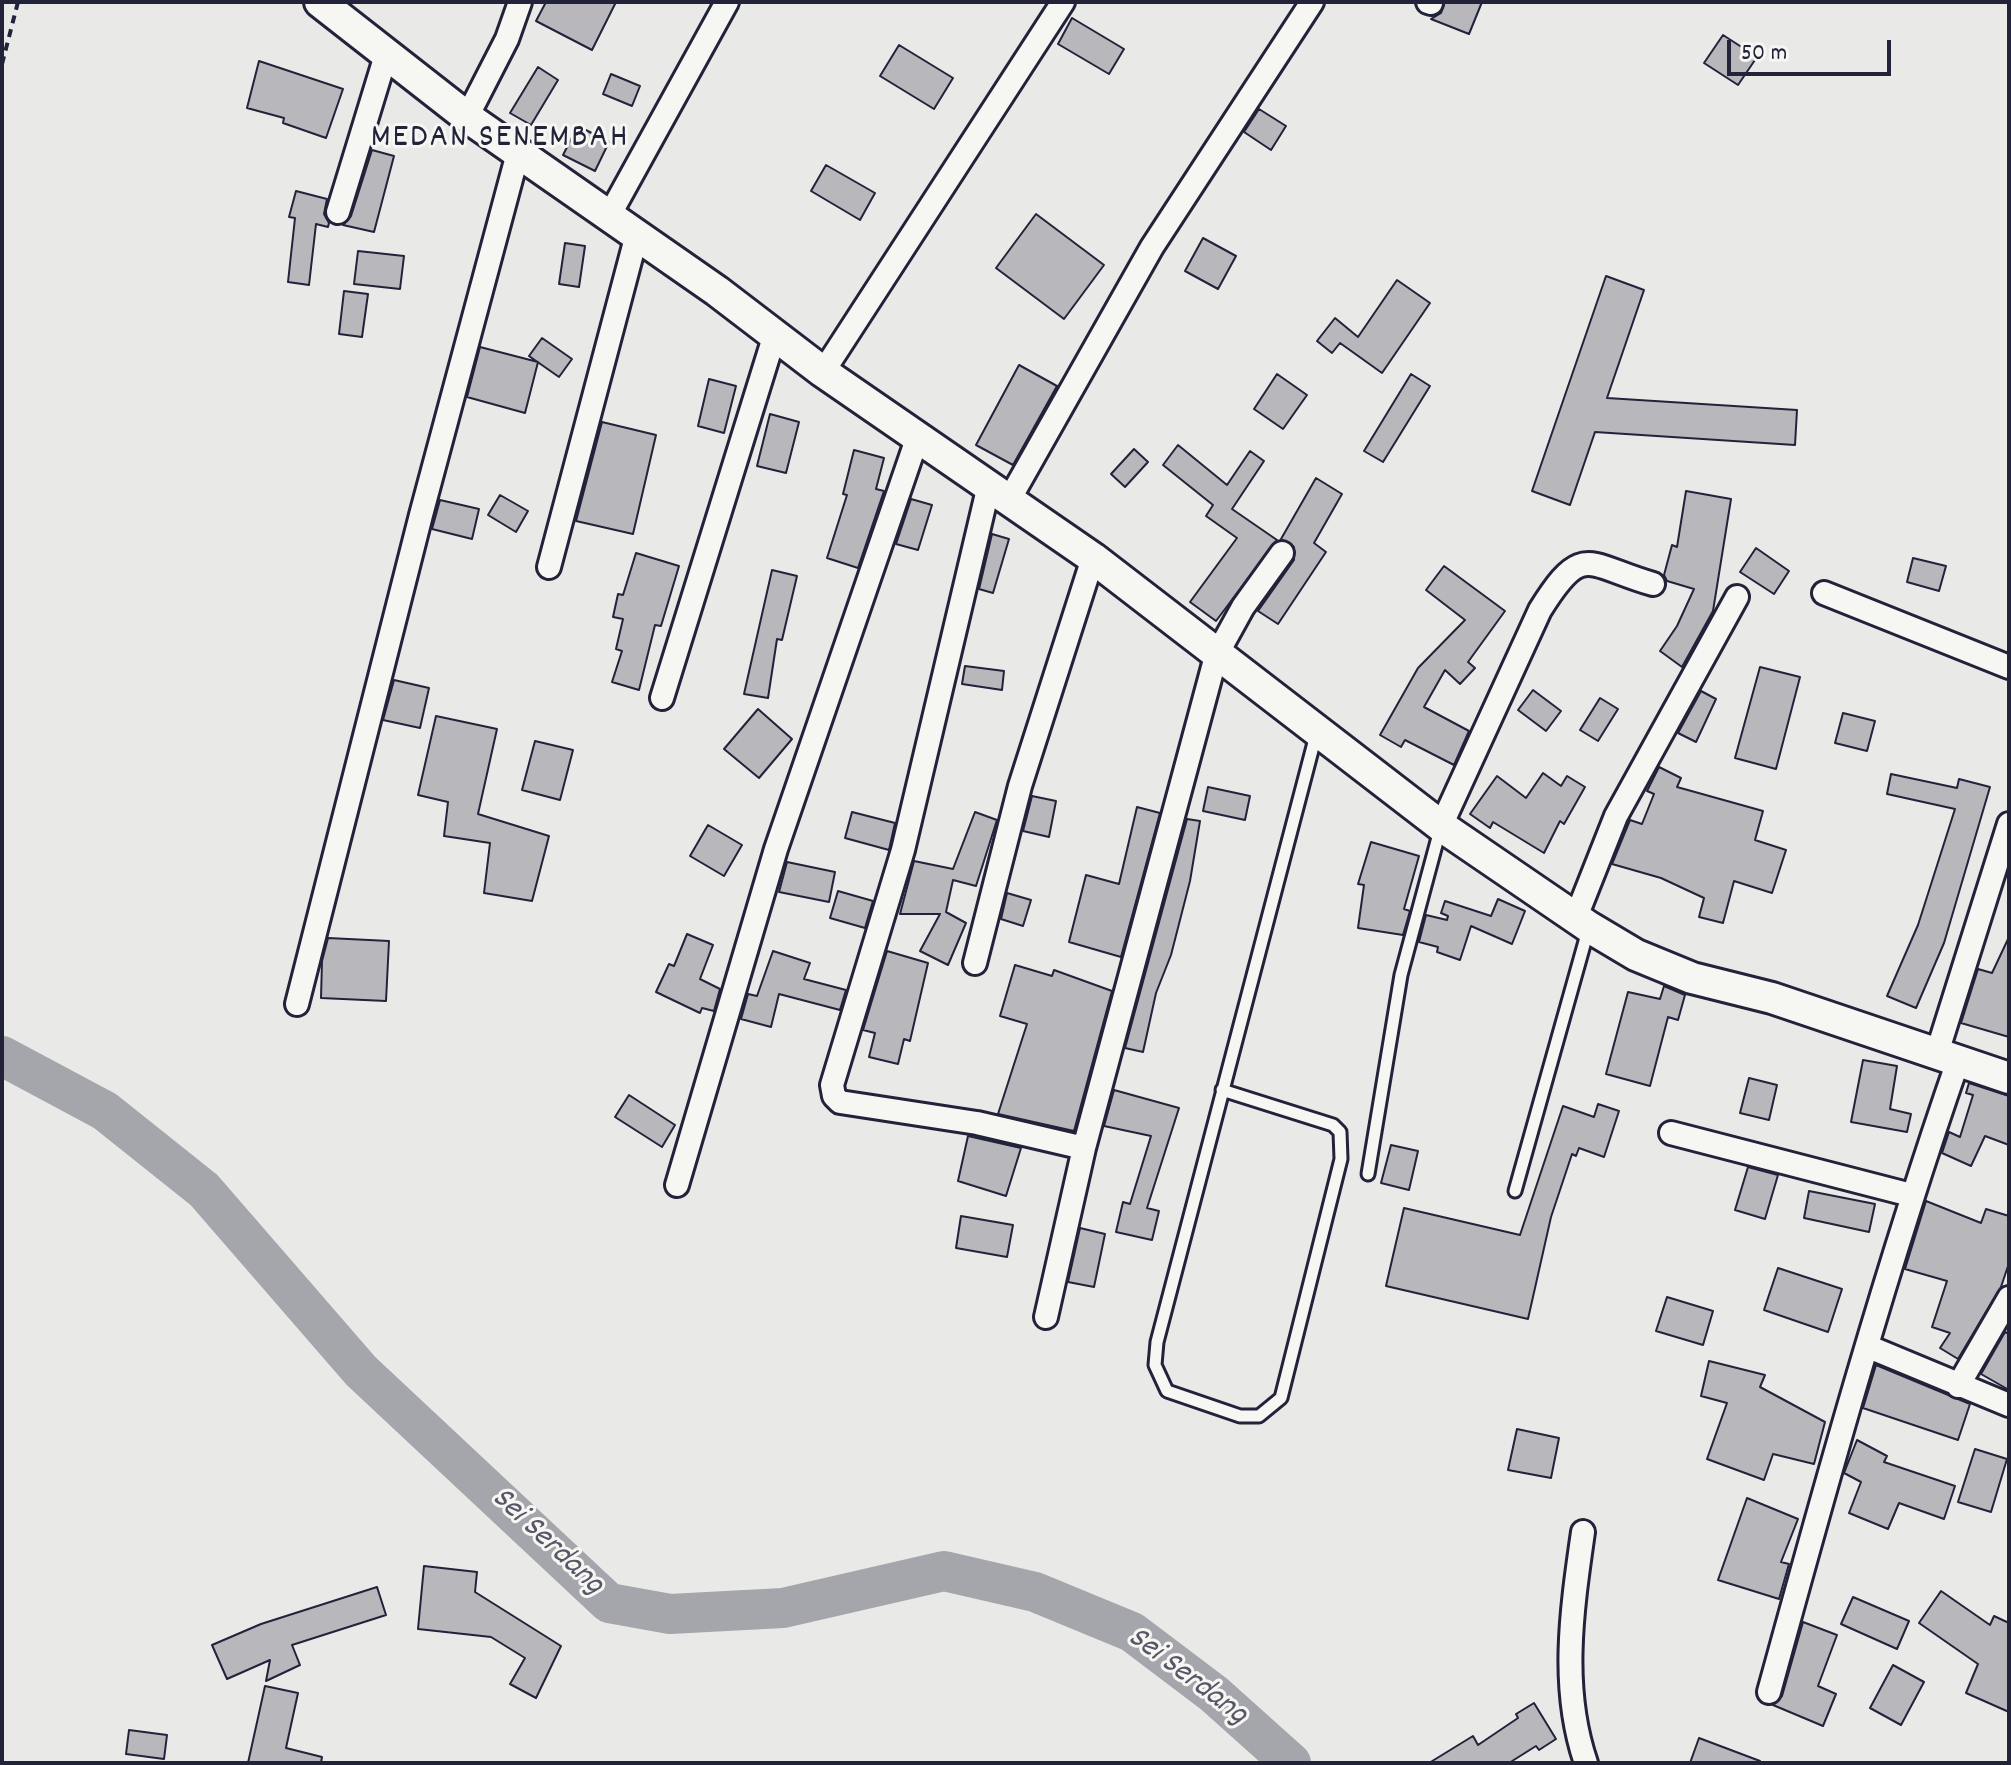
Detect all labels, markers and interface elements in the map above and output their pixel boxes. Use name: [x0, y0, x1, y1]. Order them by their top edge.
scale bar: [1731, 24, 1895, 74]
text: 50 m: [1741, 37, 1787, 71]
district label: MEDAN SENEMBAH: [371, 120, 629, 160]
water label: Sei Serdang: [482, 1481, 610, 1605]
water label: Sei Serdang: [1118, 1620, 1254, 1736]

